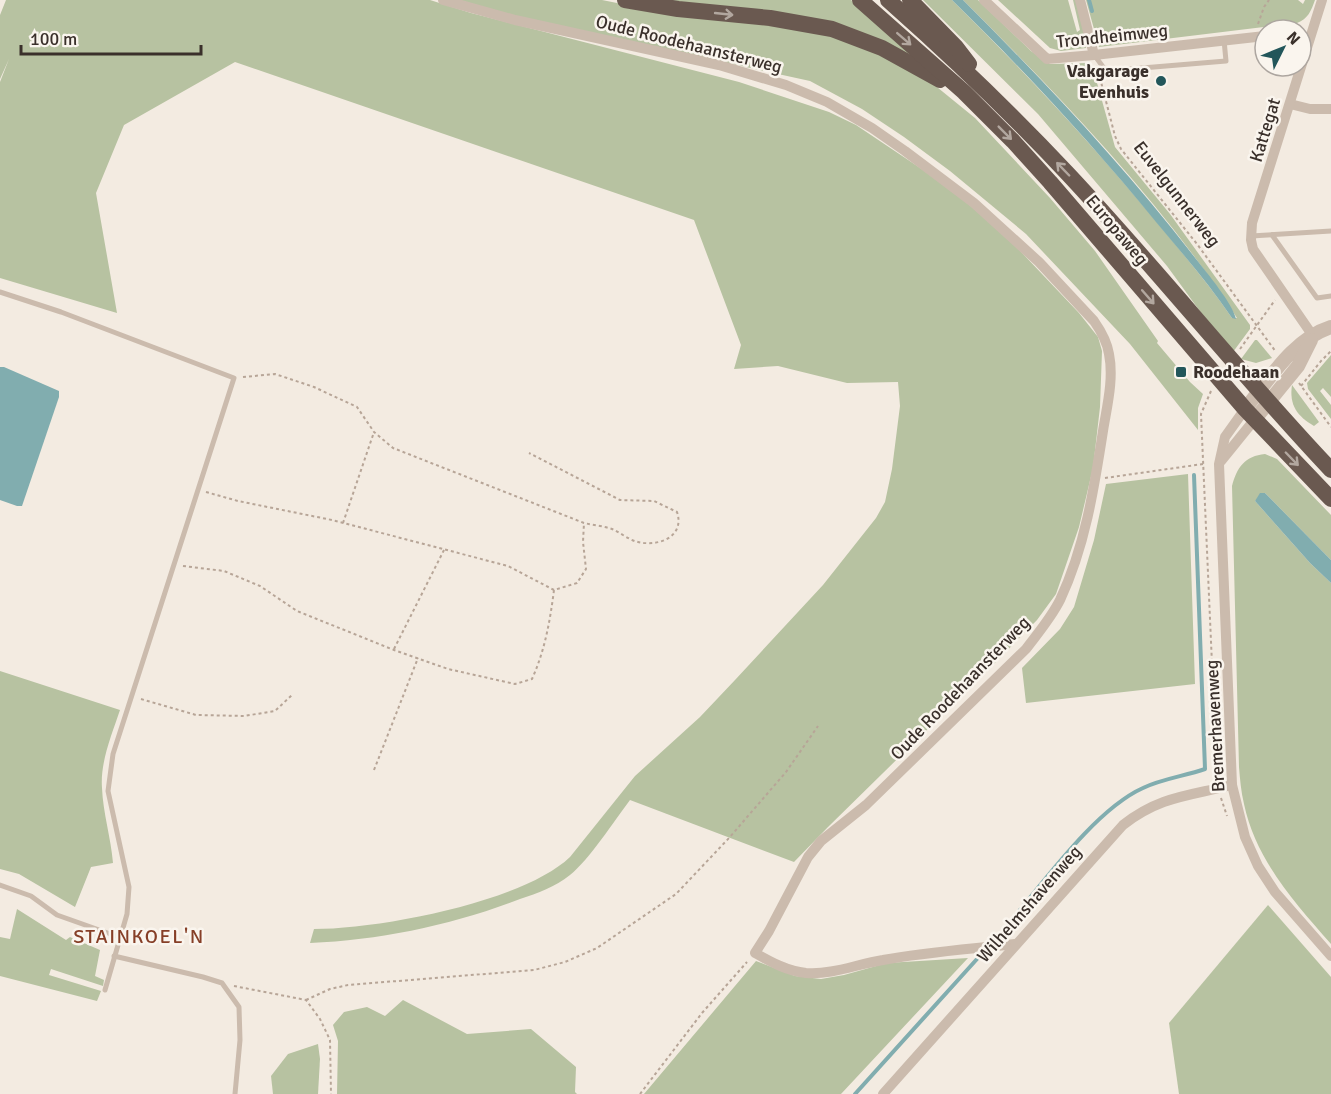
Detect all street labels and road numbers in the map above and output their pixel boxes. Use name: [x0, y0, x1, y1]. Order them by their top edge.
street label: Oude Roodehaansterweg: [594, 10, 784, 78]
street label: Trondheimweg: [1055, 19, 1169, 53]
street label: Kattegat: [1245, 95, 1285, 165]
street label: Euvelgunnerweg: [1129, 137, 1225, 251]
street label: Europaweg: [1081, 190, 1153, 270]
street label: Oude Roodehaansterweg: [886, 612, 1034, 764]
street label: Bremerhavenweg: [1201, 659, 1229, 793]
street label: Wilhelmshavenweg: [972, 841, 1086, 967]

